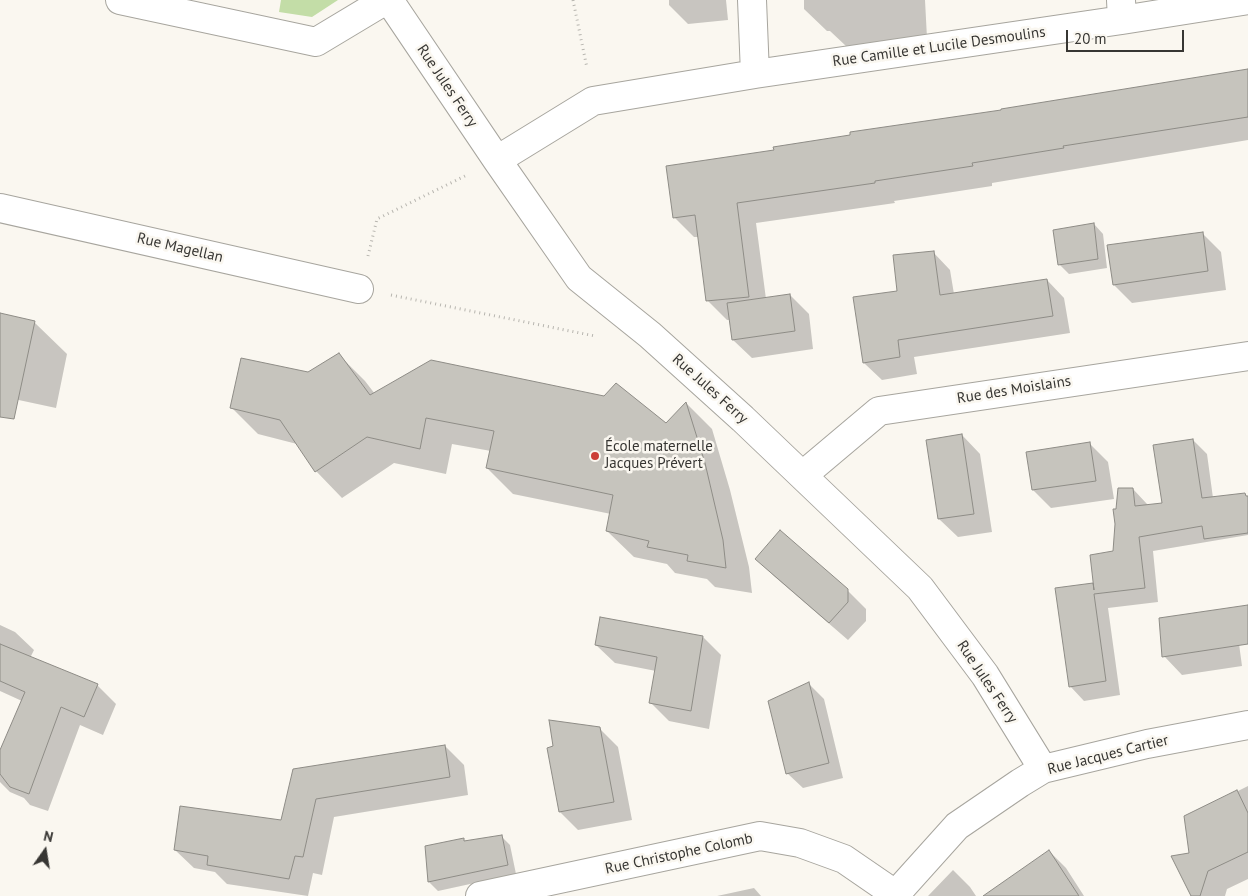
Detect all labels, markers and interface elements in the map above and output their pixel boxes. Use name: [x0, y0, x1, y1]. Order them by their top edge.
scale bar: [1068, 20, 1186, 52]
street label: Rue Camille et Lucile Desmoulins: [831, 23, 1047, 71]
text: 20 m: [1074, 29, 1107, 48]
street label: Rue Jules Ferry: [413, 41, 481, 131]
street label: Rue Magellan: [135, 229, 225, 267]
street label: Rue Jules Ferry: [668, 350, 752, 428]
street label: Rue des Moislains: [956, 372, 1072, 408]
place label: École maternelle Jacques Prévert: [605, 438, 713, 473]
marker: École maternelle Jacques Prévert: [589, 450, 601, 462]
street label: Rue Jules Ferry: [953, 637, 1021, 727]
street label: Rue Jacques Cartier: [1046, 731, 1170, 779]
north arrow: [20, 826, 70, 876]
text: N: [42, 827, 55, 846]
street label: Rue Christophe Colomb: [604, 830, 754, 878]

